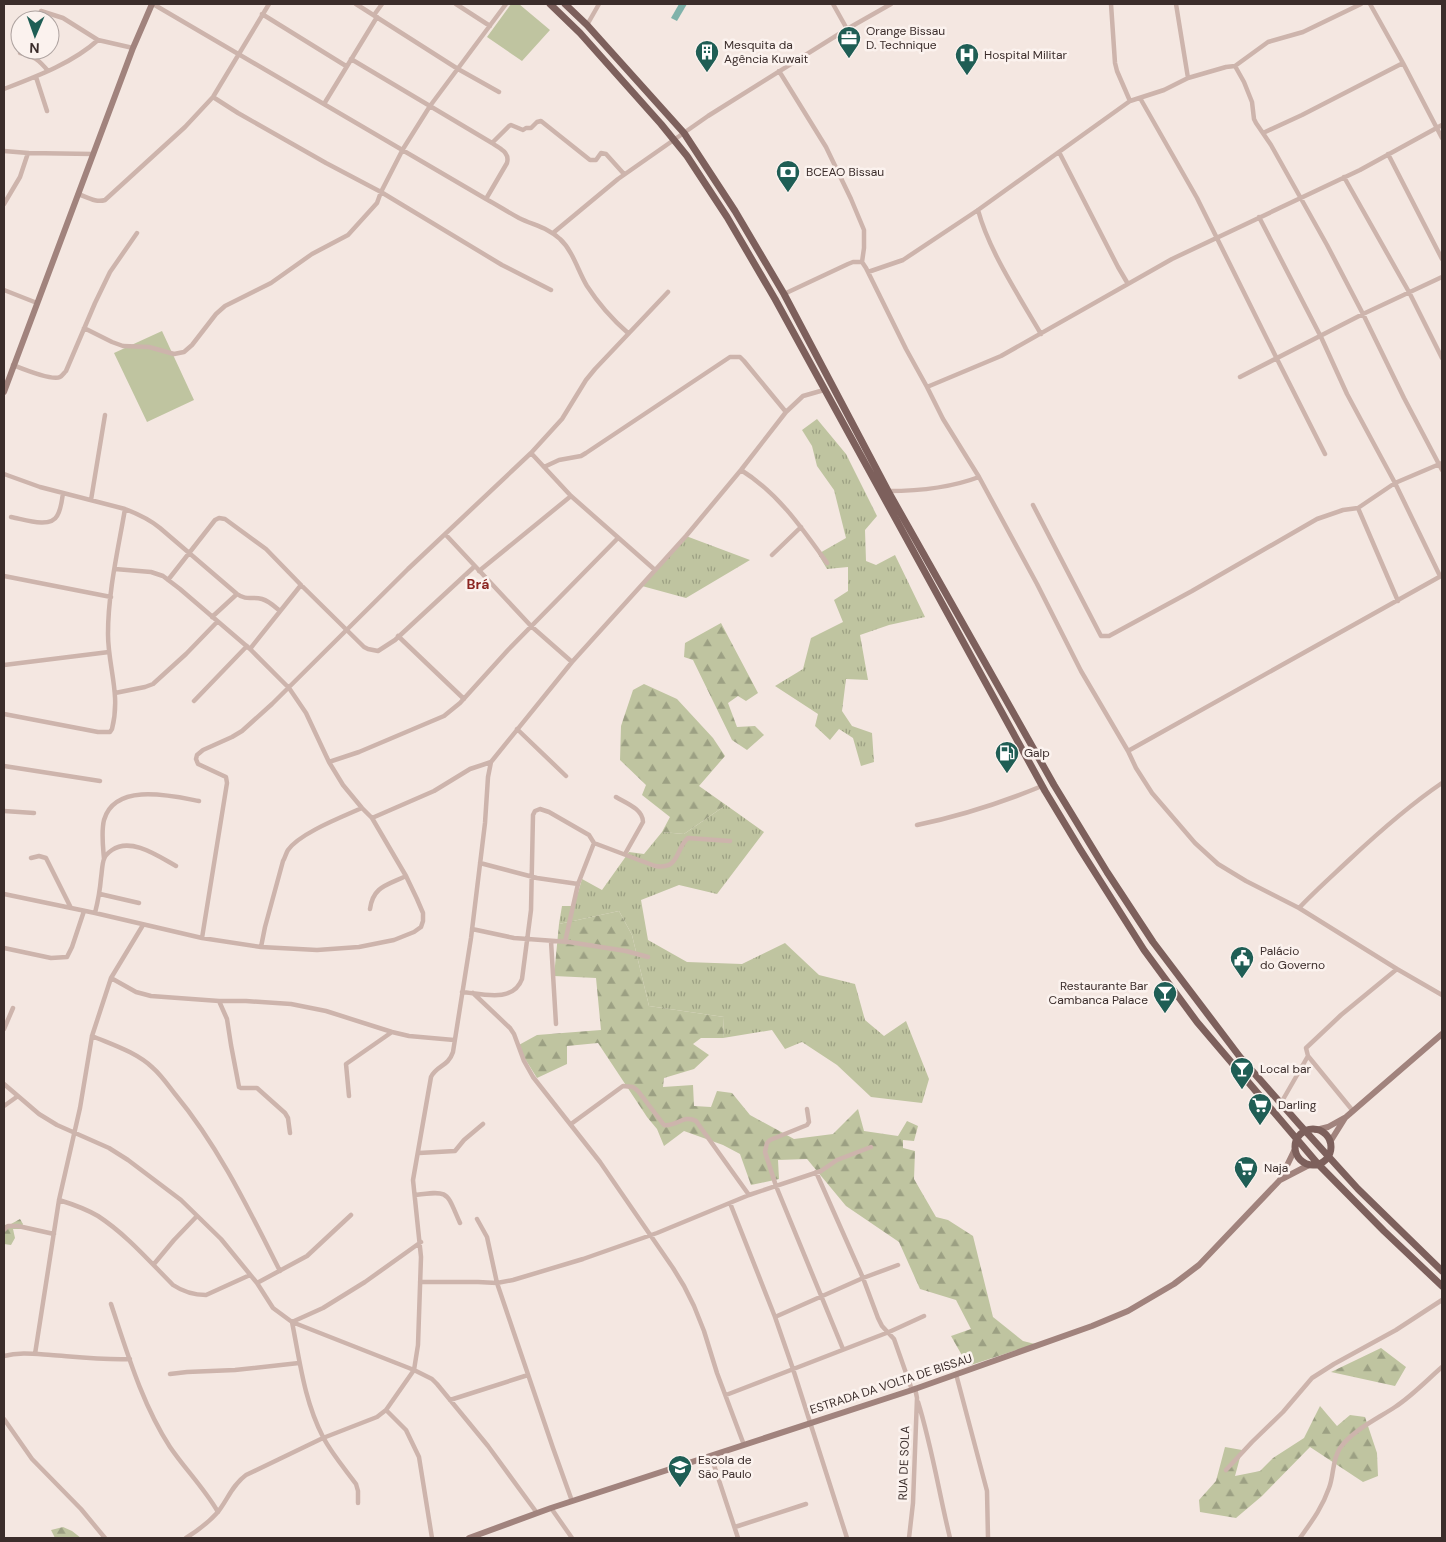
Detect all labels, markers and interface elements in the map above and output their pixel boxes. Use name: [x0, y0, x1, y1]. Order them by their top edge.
north arrow: [10, 10, 60, 60]
place label: Orange Bissau D. Technique: [866, 23, 945, 53]
office icon: Orange Bissau D. Technique: [836, 25, 862, 59]
place label: Mesquita da Agência Kuwait: [724, 37, 809, 67]
text: N: [29, 39, 40, 57]
building icon: Mesquita da Agência Kuwait: [694, 39, 720, 73]
hospital icon: Hospital Militar: [954, 42, 980, 76]
place label: Hospital Militar: [984, 47, 1068, 63]
bank icon: BCEAO Bissau: [775, 159, 801, 193]
place label: BCEAO Bissau: [806, 164, 884, 180]
district label: Brá: [467, 575, 489, 593]
fuel station icon: Galp: [994, 740, 1020, 774]
place label: Galp: [1024, 745, 1050, 761]
place label: Palácio do Governo: [1260, 943, 1325, 973]
public building icon: Palácio do Governo: [1229, 945, 1255, 979]
place label: Restaurante Bar Cambanca Palace: [1049, 978, 1149, 1008]
bar icon: Restaurante Bar Cambanca Palace: [1152, 980, 1178, 1014]
bar icon: Local bar: [1229, 1056, 1255, 1090]
place label: Local bar: [1260, 1061, 1311, 1077]
supermarket icon: Darling: [1247, 1092, 1273, 1126]
place label: Darling: [1278, 1097, 1317, 1113]
supermarket icon: Naja: [1233, 1155, 1259, 1189]
place label: Naja: [1264, 1160, 1288, 1176]
street label: ESTRADA DA VOLTA DE BISSAU: [808, 1350, 974, 1418]
street label: RUA DE SOLA: [895, 1425, 913, 1501]
place label: Escola de São Paulo: [698, 1452, 752, 1482]
school or university icon: Escola de São Paulo: [667, 1454, 693, 1488]

